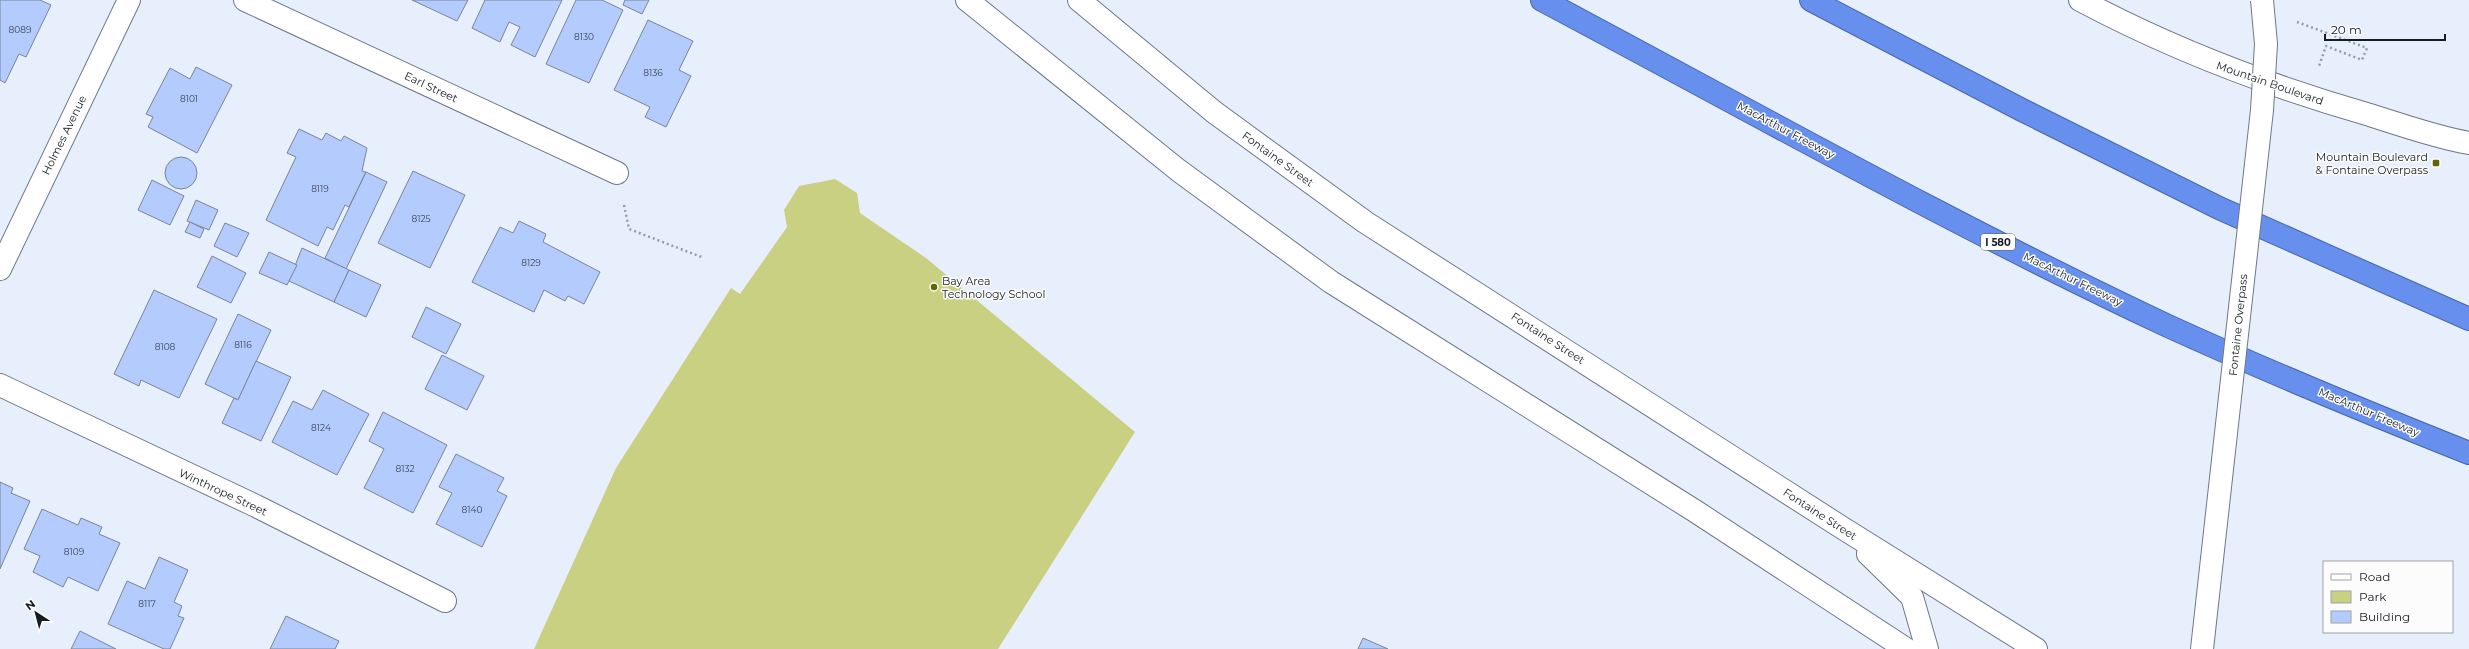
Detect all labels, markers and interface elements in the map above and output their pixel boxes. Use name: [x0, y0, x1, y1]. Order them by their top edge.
scale bar: [2325, 16, 2445, 42]
text: 20 m: [2331, 22, 2362, 37]
house number: 8089: [9, 24, 32, 35]
house number: 8130: [574, 31, 594, 42]
street label: Mountain Boulevard: [2215, 58, 2325, 108]
house number: 8136: [643, 67, 663, 78]
street label: Earl Street: [402, 69, 460, 106]
street label: Holmes Avenue: [39, 93, 89, 177]
house number: 8101: [180, 93, 198, 104]
street label: MacArthur Freeway: [1735, 98, 1837, 162]
street label: Fontaine Street: [1239, 128, 1317, 190]
place label: Mountain Boulevard & Fontaine Overpass: [2315, 150, 2429, 177]
marker: Mountain Boulevard & Fontaine Overpass: [2431, 158, 2441, 168]
house number: 8119: [311, 183, 329, 194]
house number: 8125: [411, 213, 431, 224]
road number: I 580: [1981, 234, 2015, 250]
street label: MacArthur Freeway: [2021, 249, 2125, 309]
house number: 8129: [521, 257, 541, 268]
street label: Fontaine Overpass: [2226, 273, 2250, 377]
place label: Bay Area Technology School: [942, 274, 1045, 301]
marker: Bay Area Technology School: [929, 282, 939, 292]
street label: Fontaine Street: [1509, 309, 1588, 367]
house number: 8116: [234, 339, 252, 350]
house number: 8108: [155, 341, 176, 352]
street label: MacArthur Freeway: [2316, 384, 2422, 440]
house number: 8124: [311, 422, 331, 433]
house number: 8132: [395, 463, 415, 474]
street label: Winthrope Street: [177, 465, 270, 519]
street label: Fontaine Street: [1781, 485, 1860, 543]
house number: 8140: [462, 504, 482, 515]
house number: 8109: [64, 546, 85, 557]
legend: [2323, 561, 2453, 633]
text: Road: [2359, 569, 2390, 584]
text: Park: [2359, 589, 2387, 604]
north arrow: [16, 593, 56, 633]
text: N: [22, 597, 38, 613]
house number: 8117: [138, 598, 156, 609]
text: Building: [2359, 609, 2410, 624]

